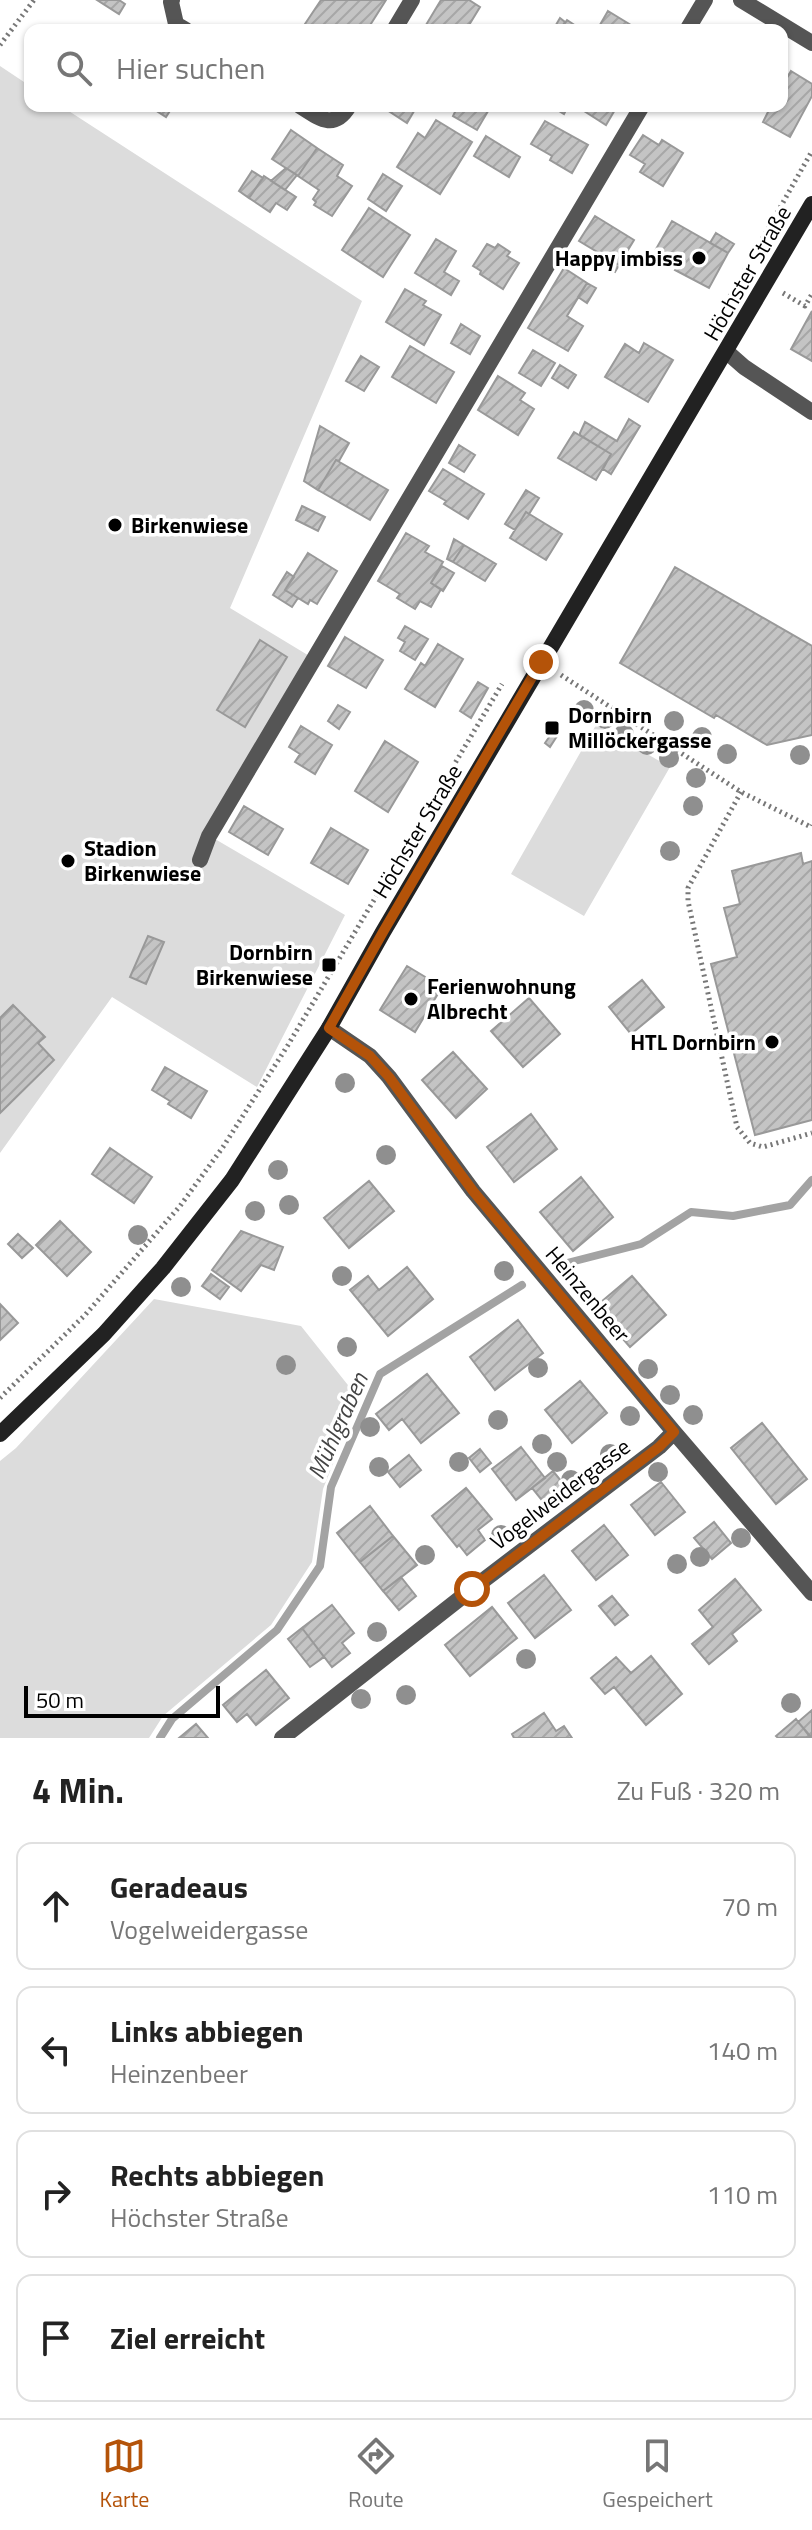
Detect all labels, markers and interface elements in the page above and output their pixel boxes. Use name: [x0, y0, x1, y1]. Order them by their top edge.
search box: [24, 24, 788, 112]
text: Hier suchen: [116, 45, 265, 91]
icon: search: [52, 46, 96, 90]
street label: Höchster Straße: [695, 199, 799, 347]
place label: Happy imbiss: [555, 241, 683, 275]
marker: Happy imbiss: [690, 249, 708, 267]
place label: Birkenwiese: [131, 508, 248, 542]
marker: Birkenwiese: [106, 516, 124, 534]
route end: [523, 644, 559, 680]
place label: Dornbirn Millöckergasse: [568, 698, 711, 757]
marker: Dornbirn Millöckergasse: [543, 719, 561, 737]
street label: Höchster Straße: [364, 757, 470, 905]
place label: Stadion Birkenwiese: [84, 831, 201, 890]
marker: Stadion Birkenwiese: [59, 852, 77, 870]
place label: Dornbirn Birkenwiese: [196, 935, 313, 994]
marker: Dornbirn Birkenwiese: [320, 956, 338, 974]
place label: Ferienwohnung Albrecht: [427, 969, 576, 1028]
marker: Ferienwohnung Albrecht: [402, 990, 420, 1008]
place label: HTL Dornbirn: [630, 1025, 756, 1059]
marker: HTL Dornbirn: [763, 1033, 781, 1051]
street label: Heinzenbeer: [537, 1238, 639, 1350]
water label: Mühlgraben: [298, 1366, 377, 1485]
street label: Vogelweidergasse: [483, 1430, 637, 1558]
route start: [454, 1571, 490, 1607]
scale bar: [24, 1682, 220, 1718]
text: 50 m: [36, 1683, 84, 1717]
text: 4 Min.: [32, 1764, 124, 1816]
text: Zu Fuß · 320 m: [617, 1771, 780, 1810]
text: Geradeaus: [110, 1864, 248, 1910]
icon: ahead: [34, 1884, 78, 1928]
text: 70 m: [721, 1887, 778, 1926]
text: Vogelweidergasse: [110, 1910, 308, 1949]
text: Links abbiegen: [110, 2008, 304, 2054]
icon: left: [34, 2028, 78, 2072]
text: 140 m: [707, 2031, 778, 2070]
text: Heinzenbeer: [110, 2054, 248, 2093]
text: Rechts abbiegen: [110, 2152, 324, 2198]
icon: right: [34, 2172, 78, 2216]
text: 110 m: [707, 2175, 778, 2214]
text: Höchster Straße: [110, 2198, 289, 2237]
text: Ziel erreicht: [110, 2315, 265, 2361]
icon: arrive: [34, 2316, 78, 2360]
tab: Karte: [99, 2434, 149, 2516]
tab: Route: [348, 2434, 404, 2516]
tab: Gespeichert: [602, 2434, 713, 2516]

